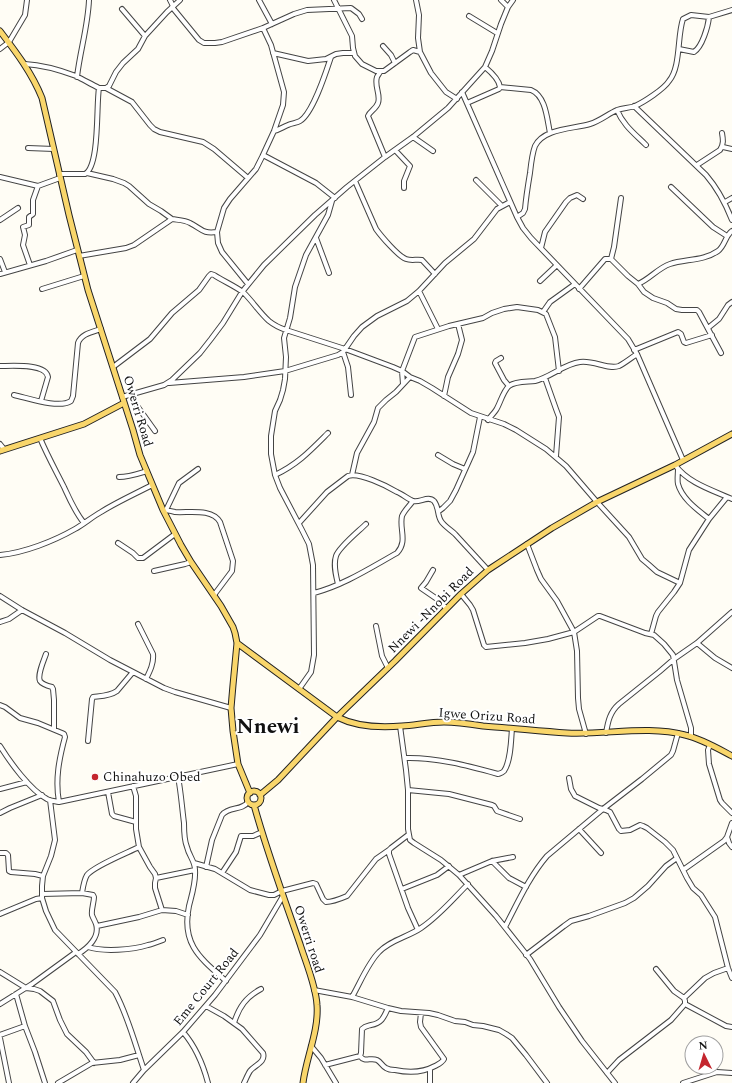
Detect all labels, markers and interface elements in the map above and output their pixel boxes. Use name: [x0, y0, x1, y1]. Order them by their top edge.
street label: Owerri Road: [118, 373, 158, 449]
street label: Nnewi -Nnobi Road: [383, 562, 479, 658]
street label: Igwe Orizu Road: [438, 703, 536, 729]
district label: Nnewi: [237, 711, 299, 743]
place label: Chinahuzo Obed: [103, 767, 200, 787]
marker: Chinahuzo Obed: [90, 772, 100, 782]
street label: Owerri road: [289, 902, 329, 976]
street label: Eme Court Road: [168, 944, 244, 1030]
north arrow: [684, 1035, 724, 1075]
text: N: [698, 1037, 708, 1054]

